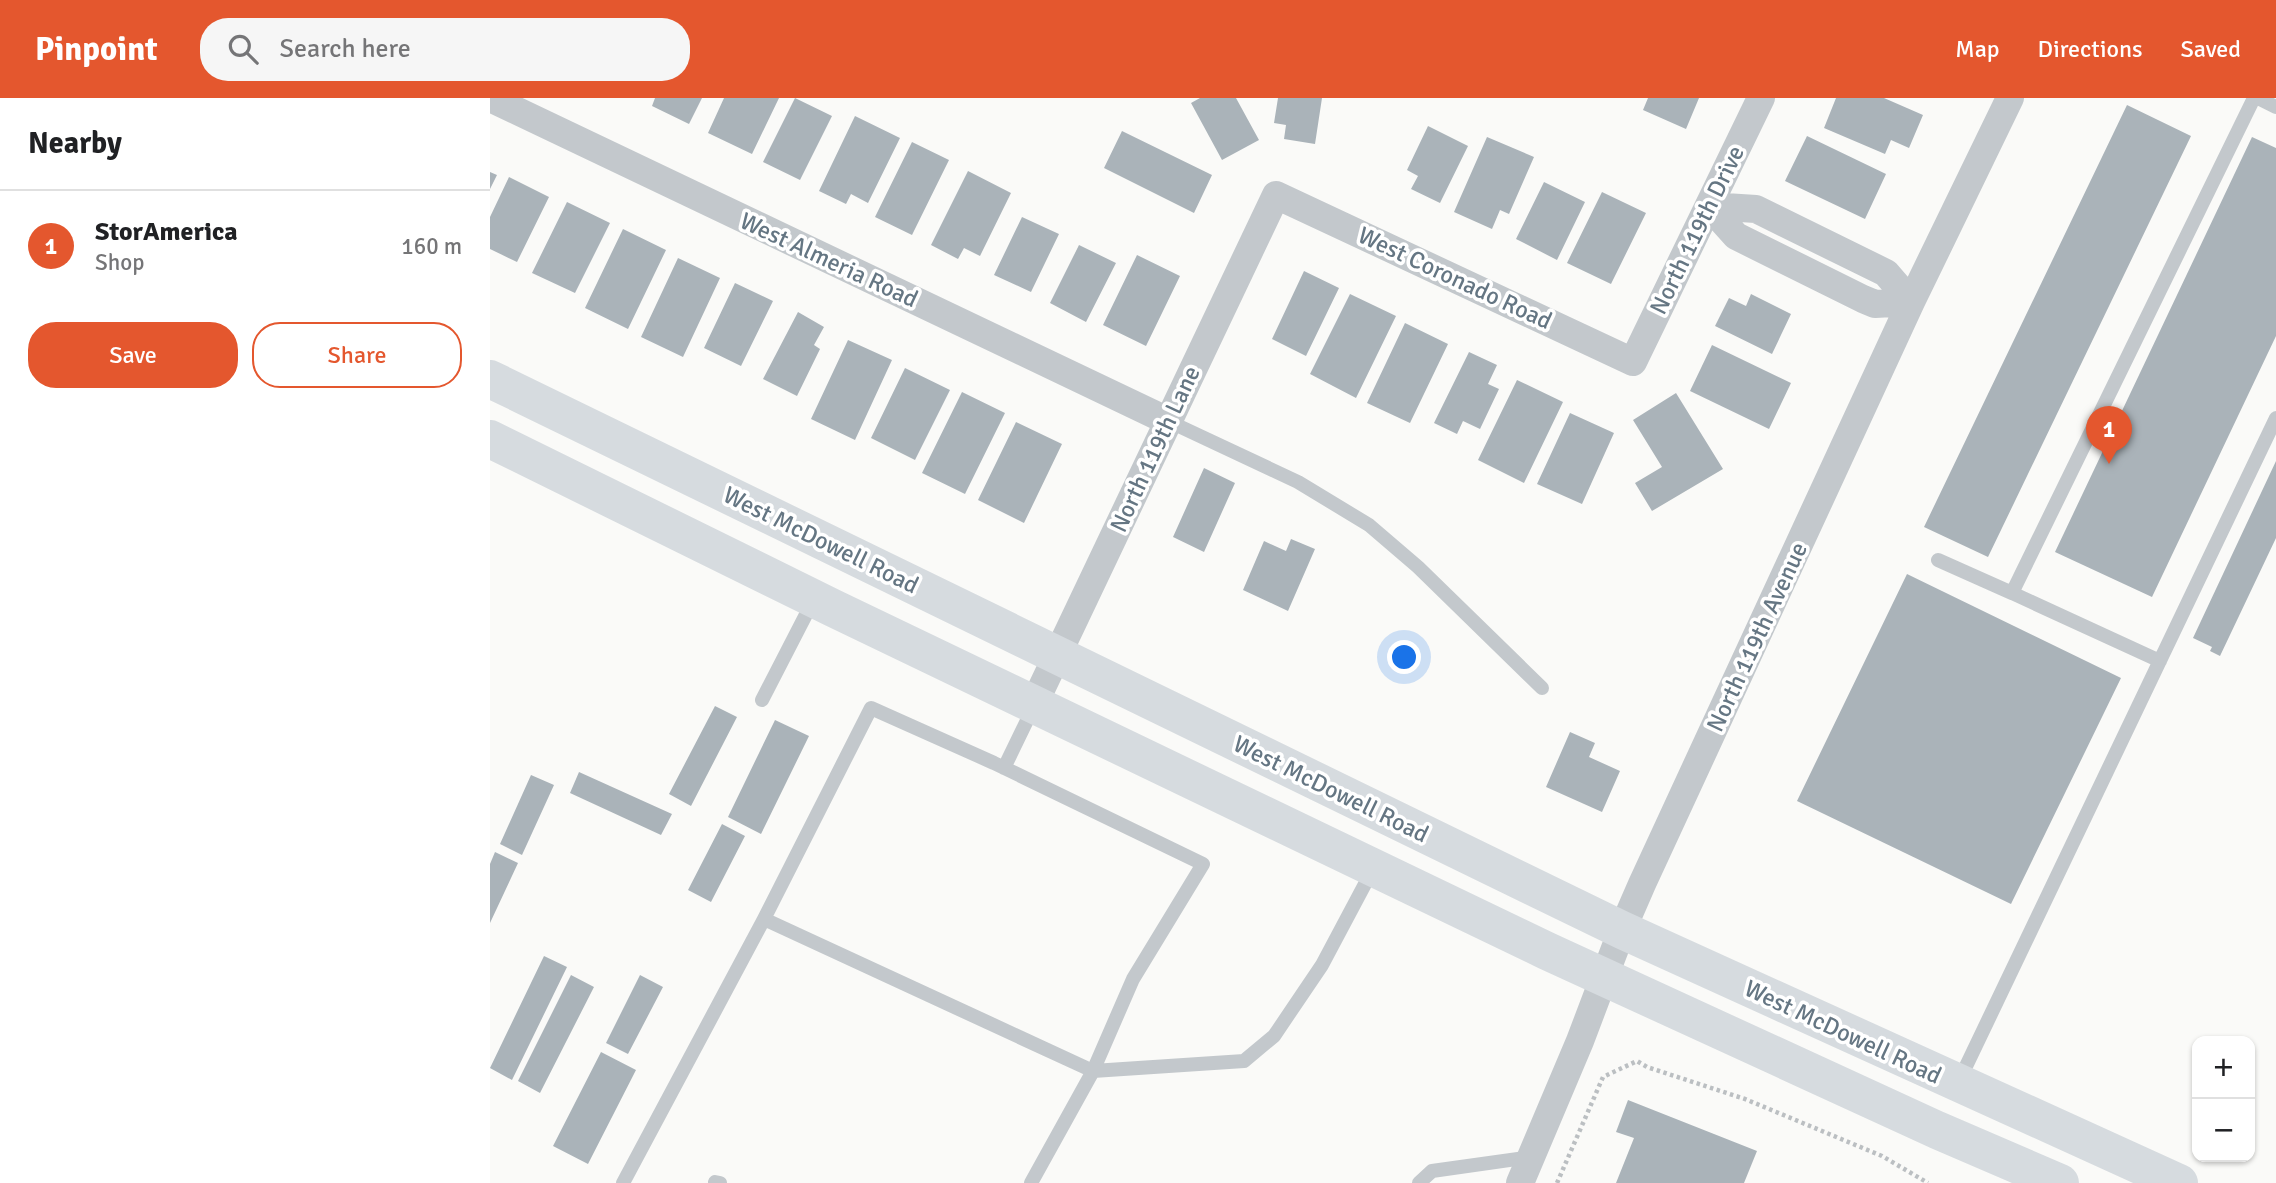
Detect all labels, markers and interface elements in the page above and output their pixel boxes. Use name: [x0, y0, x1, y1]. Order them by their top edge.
search box: [200, 18, 690, 81]
text: Pinpoint: [35, 29, 158, 70]
icon: search: [224, 30, 262, 68]
text: Search here: [280, 33, 411, 65]
text: Map: [1955, 34, 2000, 64]
text: Directions: [2038, 34, 2143, 64]
text: Saved: [2181, 34, 2241, 64]
text: Nearby: [28, 125, 122, 162]
street label: North 119th Drive: [1643, 141, 1751, 319]
street label: West Almeria Road: [735, 206, 923, 314]
text: StorAmerica: [95, 216, 238, 248]
street label: West Coronado Road: [1353, 220, 1557, 336]
text: 1: [45, 232, 57, 261]
text: 160 m: [401, 232, 462, 261]
text: Shop: [95, 248, 144, 277]
button: Save: [28, 322, 238, 388]
button: Share: [252, 322, 462, 388]
street label: North 119th Lane: [1103, 361, 1207, 537]
pin: 1: [2086, 406, 2132, 464]
street label: West McDowell Road: [718, 480, 924, 600]
street label: North 119th Avenue: [1700, 538, 1814, 736]
your location: [1387, 640, 1421, 674]
street label: West McDowell Road: [1228, 729, 1434, 849]
street label: West McDowell Road: [1740, 973, 1946, 1091]
map controls: [2192, 1036, 2255, 1162]
button: +: [2192, 1036, 2255, 1099]
button: −: [2192, 1099, 2255, 1162]

